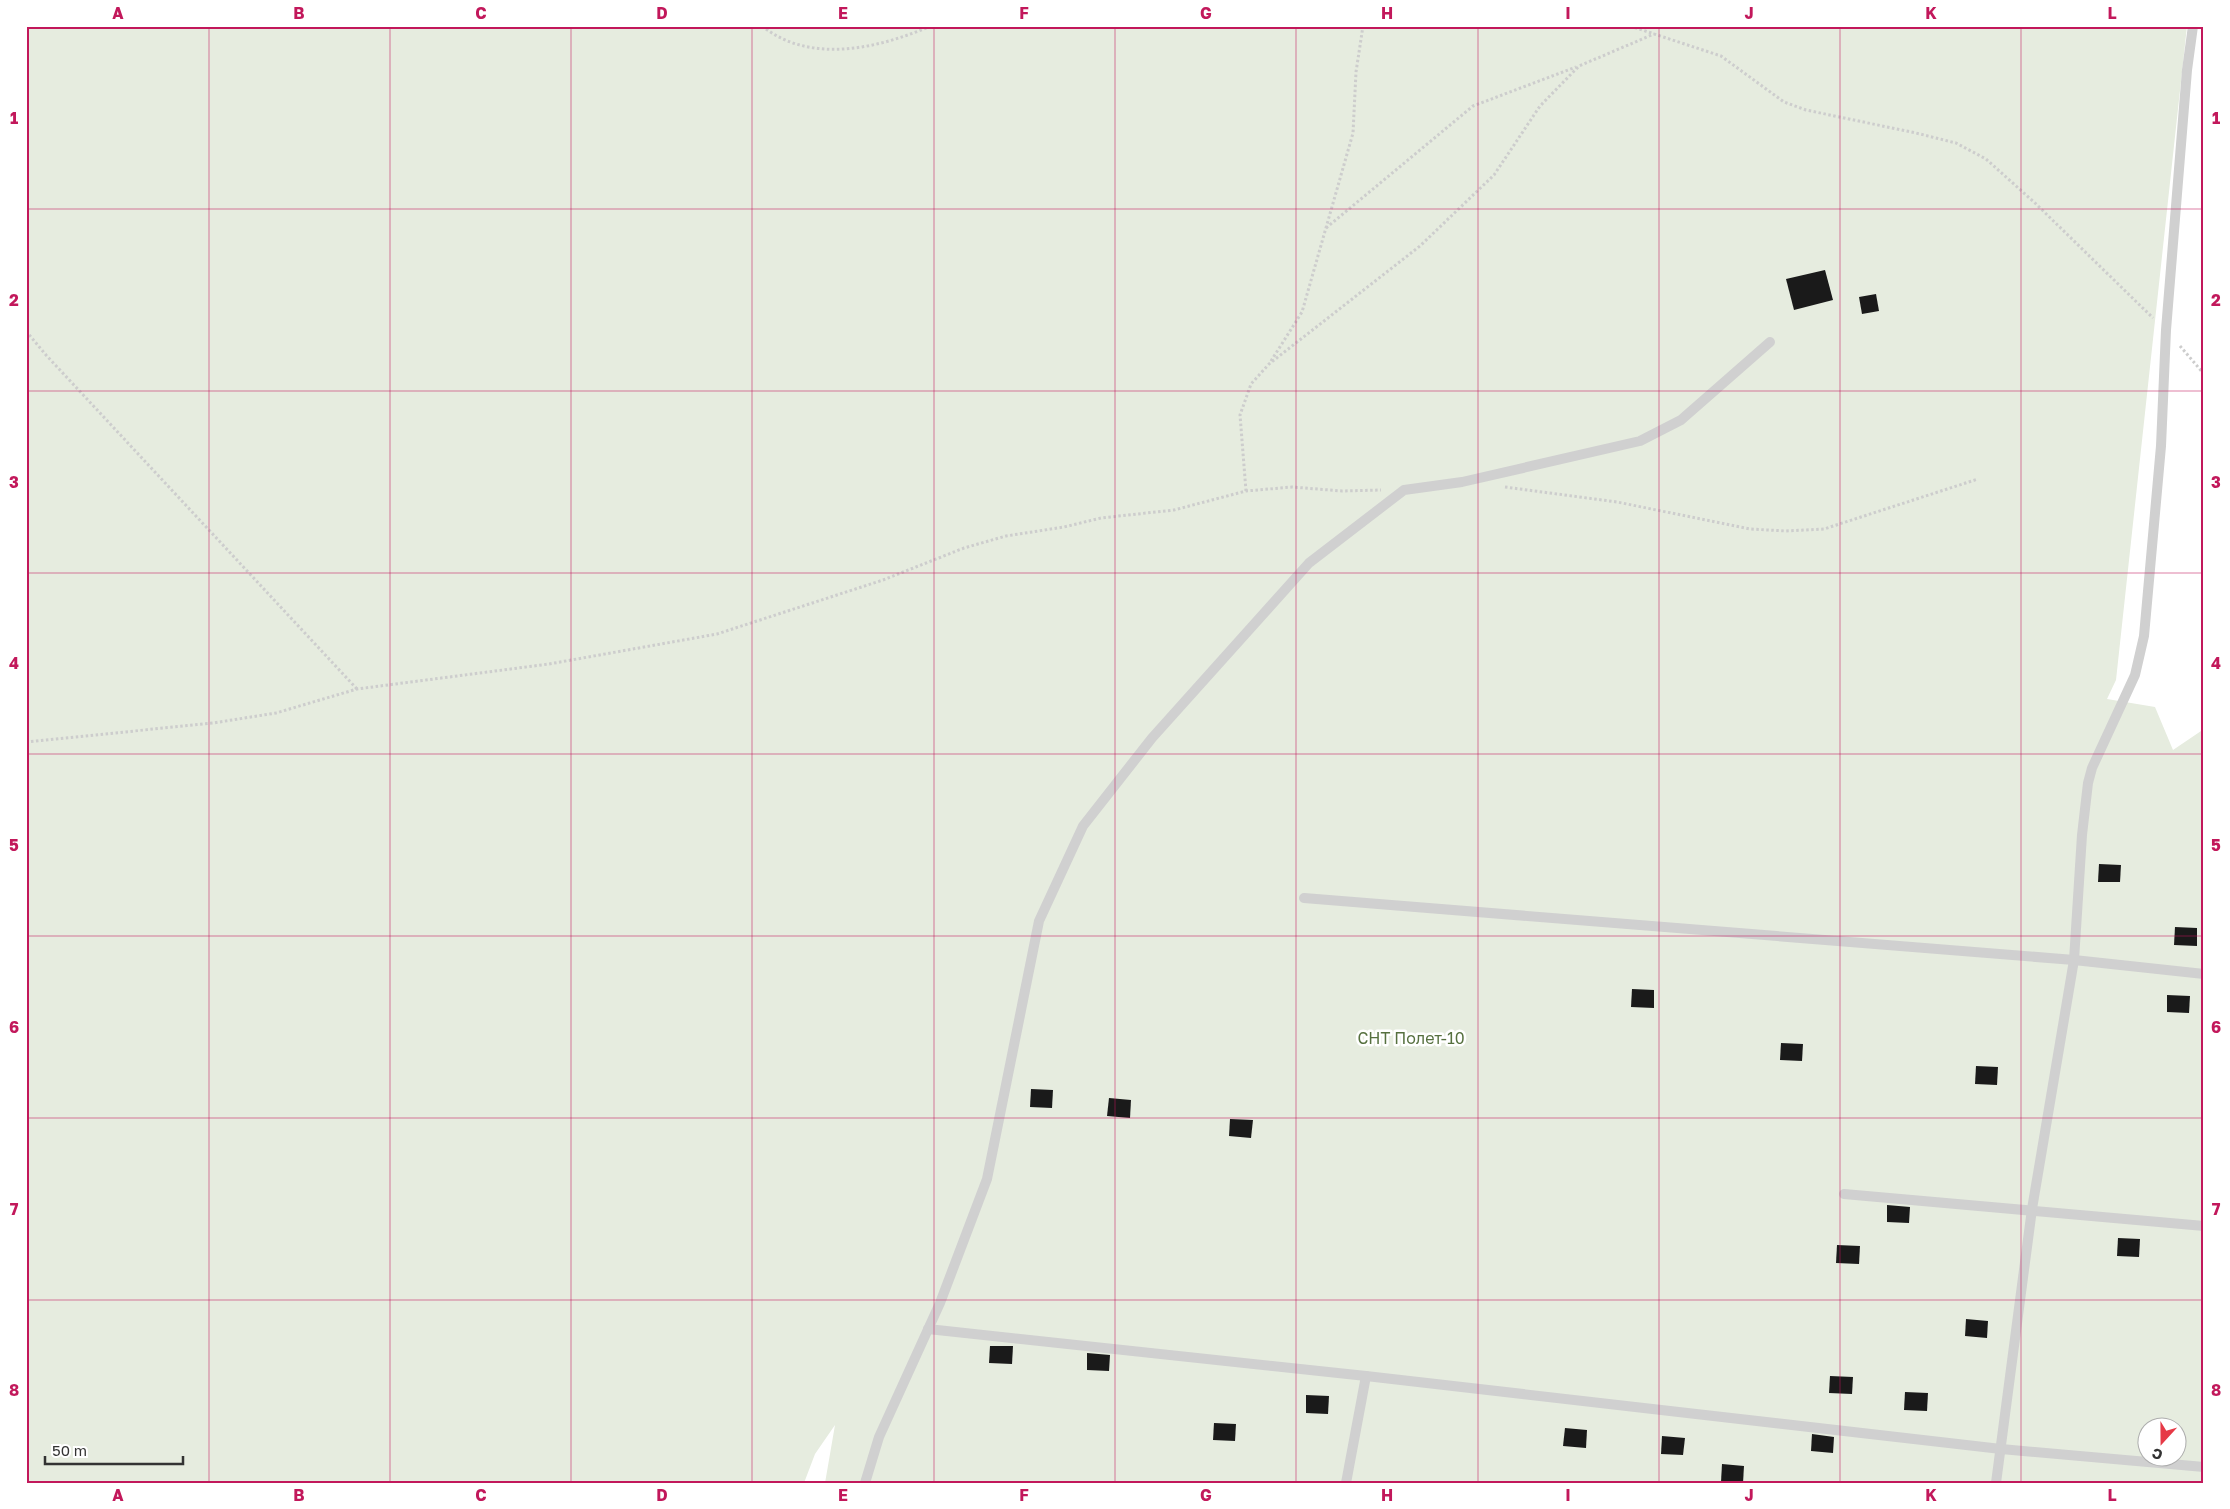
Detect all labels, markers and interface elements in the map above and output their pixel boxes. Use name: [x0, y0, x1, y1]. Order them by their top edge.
text: A: [112, 3, 124, 23]
text: B: [293, 3, 305, 23]
text: C: [475, 3, 487, 23]
text: D: [656, 3, 668, 23]
text: E: [838, 3, 848, 23]
text: F: [1019, 3, 1029, 23]
text: G: [1200, 3, 1212, 23]
text: H: [1381, 3, 1393, 23]
text: I: [1565, 3, 1571, 23]
text: J: [1744, 3, 1754, 23]
text: K: [1925, 3, 1937, 23]
text: L: [2107, 3, 2117, 23]
text: 1: [10, 108, 18, 128]
text: 1: [2212, 108, 2220, 128]
text: 2: [9, 290, 19, 310]
text: 2: [2211, 290, 2221, 310]
text: 3: [9, 472, 19, 492]
text: 3: [2211, 472, 2221, 492]
text: 4: [9, 653, 19, 673]
text: 4: [2211, 653, 2221, 673]
text: 5: [9, 835, 19, 855]
text: 5: [2211, 835, 2221, 855]
text: 6: [9, 1017, 19, 1037]
text: 6: [2211, 1017, 2221, 1037]
park label: СНТ Полет-10: [1357, 1028, 1465, 1048]
text: 7: [10, 1199, 19, 1219]
text: 7: [2212, 1199, 2221, 1219]
text: 8: [9, 1380, 19, 1400]
text: 8: [2211, 1380, 2221, 1400]
north arrow: [2138, 1416, 2188, 1466]
scale bar: [45, 1434, 182, 1466]
text: 50 m: [52, 1441, 87, 1459]
text: С: [2149, 1445, 2165, 1464]
text: A: [112, 1485, 124, 1505]
text: B: [293, 1485, 305, 1505]
text: C: [475, 1485, 487, 1505]
text: D: [656, 1485, 668, 1505]
text: E: [838, 1485, 848, 1505]
text: F: [1019, 1485, 1029, 1505]
text: G: [1200, 1485, 1212, 1505]
text: H: [1381, 1485, 1393, 1505]
text: I: [1565, 1485, 1571, 1505]
text: J: [1744, 1485, 1754, 1505]
text: K: [1925, 1485, 1937, 1505]
text: L: [2107, 1485, 2117, 1505]

